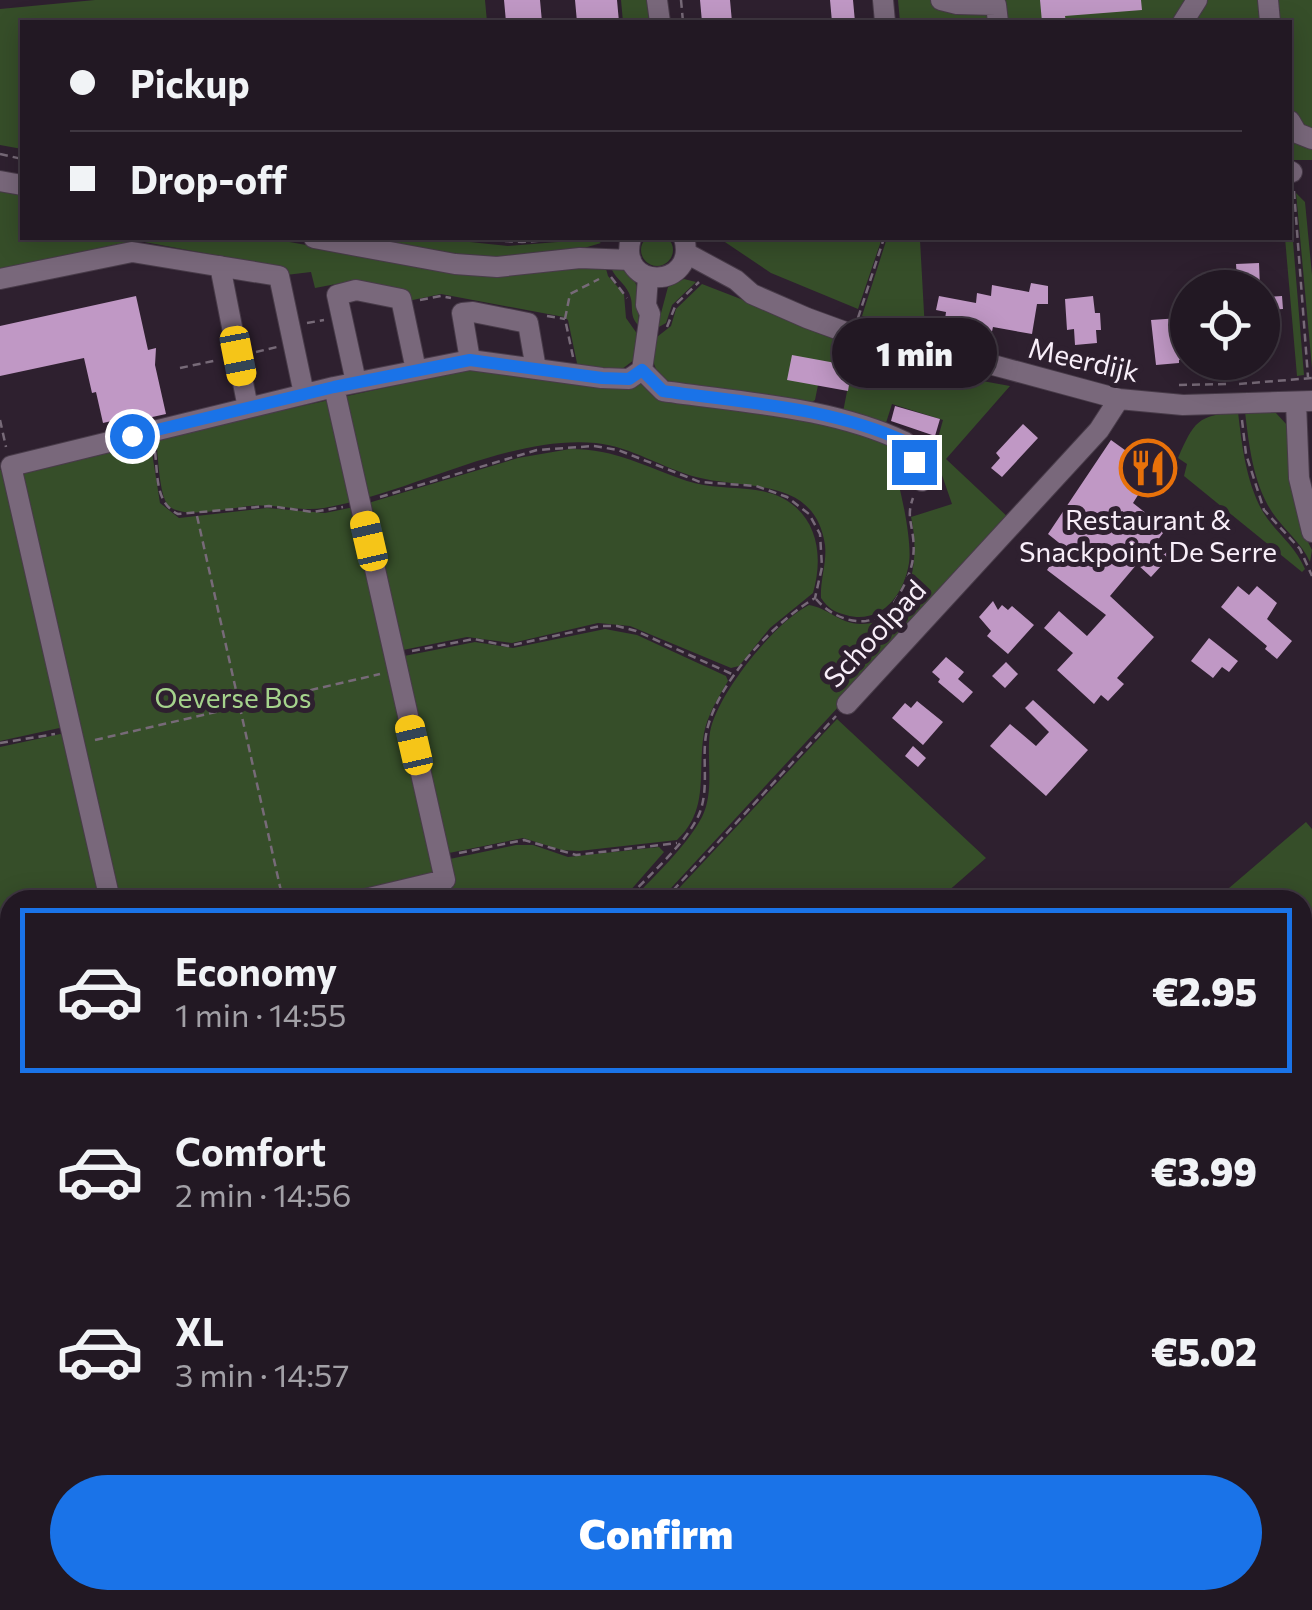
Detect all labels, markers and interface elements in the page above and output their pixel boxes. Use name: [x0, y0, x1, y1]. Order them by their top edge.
text: Pickup: [130, 59, 250, 106]
text: Drop-off: [130, 155, 287, 202]
map controls: [1170, 270, 1280, 380]
button: locate: [1170, 270, 1280, 380]
callout: 1 min: [832, 317, 996, 387]
car: [218, 324, 258, 388]
street label: Meerdijk: [1025, 330, 1143, 388]
text: 1 min: [876, 333, 953, 373]
route start: [110, 414, 155, 459]
restaurant icon: Restaurant & Snackpoint De Serre: [1118, 438, 1178, 498]
route end: [892, 440, 937, 485]
place label: Restaurant & Snackpoint De Serre: [1019, 502, 1277, 568]
car: [348, 508, 390, 574]
street label: Schoolpad: [816, 572, 932, 694]
park label: Oeverse Bos: [155, 680, 311, 714]
car: [393, 712, 435, 778]
icon: car: [55, 946, 145, 1036]
text: Economy: [175, 947, 337, 994]
text: €2.95: [1152, 967, 1257, 1014]
text: 1 min · 14:55: [175, 994, 346, 1034]
icon: car: [55, 1126, 145, 1216]
text: Comfort: [175, 1127, 326, 1174]
text: €3.99: [1151, 1147, 1257, 1194]
text: 2 min · 14:56: [175, 1174, 351, 1214]
icon: car: [55, 1306, 145, 1396]
text: XL: [175, 1307, 224, 1354]
text: €5.02: [1151, 1327, 1257, 1374]
text: 3 min · 14:57: [175, 1354, 349, 1394]
button: Confirm: [50, 1475, 1262, 1590]

